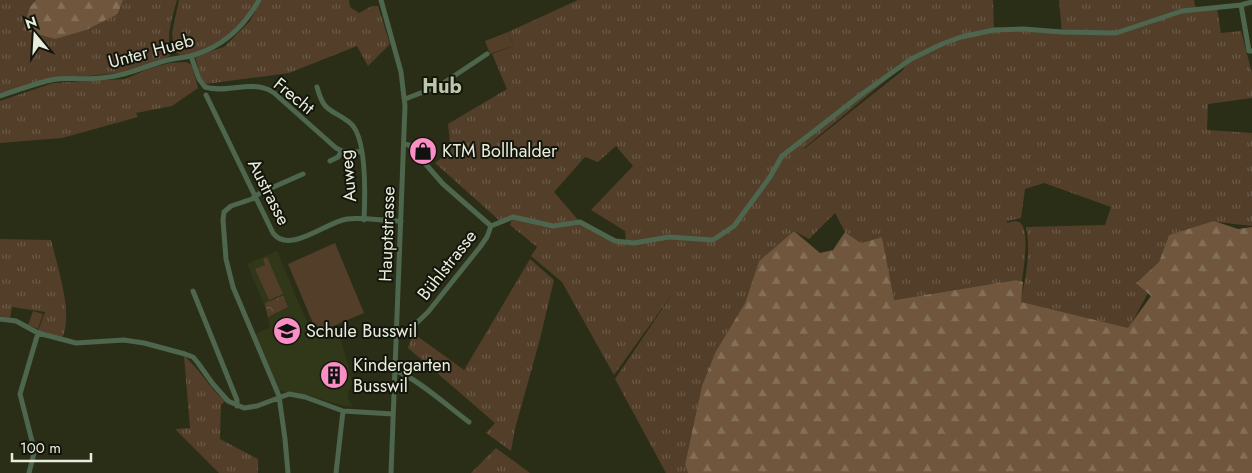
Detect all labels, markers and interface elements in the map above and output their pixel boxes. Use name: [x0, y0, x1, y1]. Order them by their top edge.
north arrow: [10, 10, 60, 60]
text: N: [23, 11, 39, 34]
street label: Unter Hueb: [105, 27, 197, 75]
street label: Frecht: [268, 71, 321, 121]
district label: Hub: [422, 72, 462, 101]
shop icon: KTM Bollhalder: [408, 136, 438, 166]
place label: KTM Bollhalder: [442, 138, 558, 164]
street label: Auweg: [333, 149, 363, 203]
street label: Austrasse: [241, 154, 297, 230]
street label: Hauptstrasse: [372, 186, 402, 282]
street label: Bühlstrasse: [411, 224, 483, 306]
school or university icon: Schule Busswil: [272, 316, 302, 346]
place label: Schule Busswil: [306, 318, 417, 344]
place label: Kindergarten Busswil: [353, 352, 451, 399]
building icon: Kindergarten Busswil: [319, 360, 349, 390]
scale bar: [12, 430, 91, 462]
text: 100 m: [20, 437, 61, 459]

